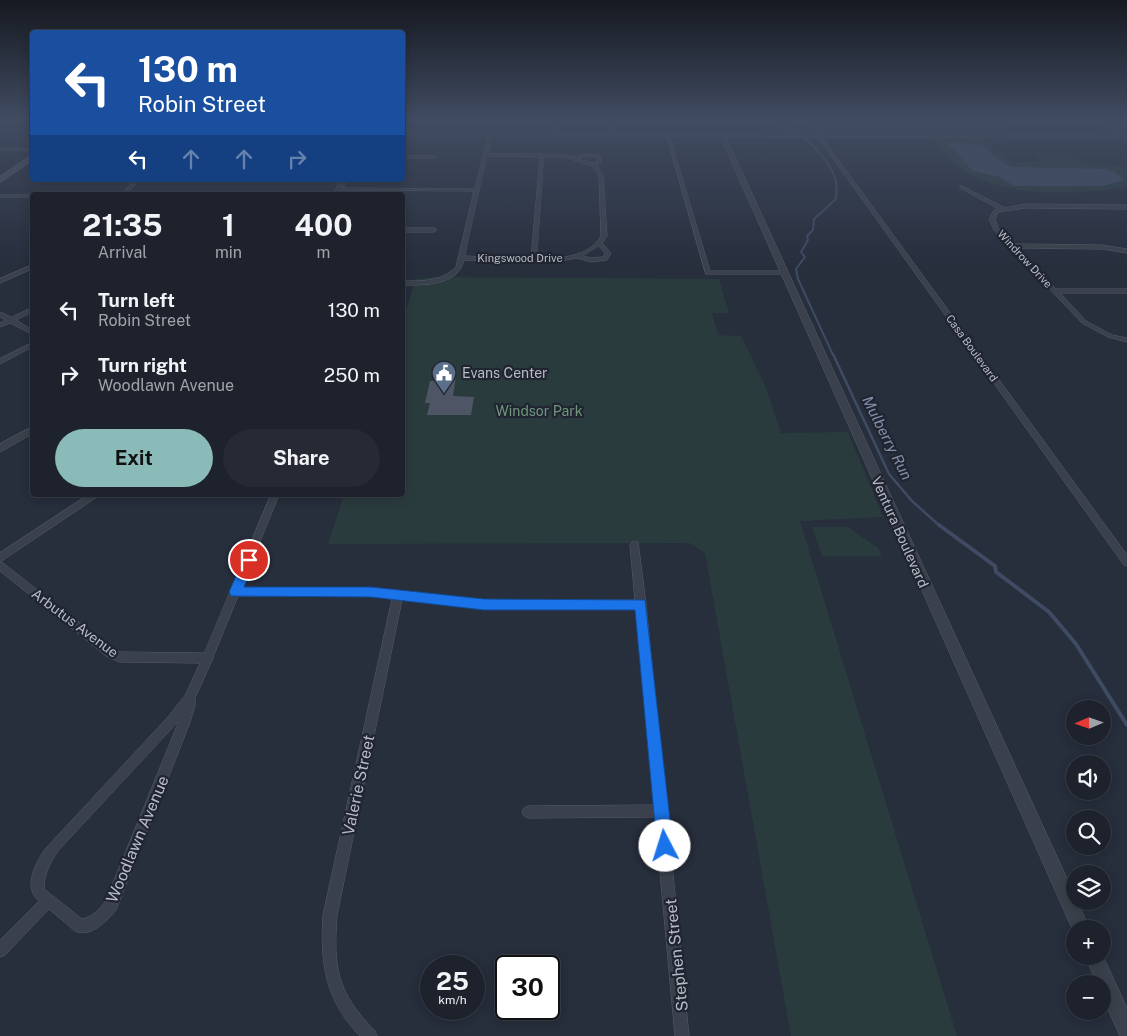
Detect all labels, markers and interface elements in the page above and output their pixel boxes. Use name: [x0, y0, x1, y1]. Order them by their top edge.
text: 130 m: [138, 49, 238, 90]
icon: left: [55, 50, 120, 115]
text: Robin Street: [138, 91, 266, 117]
icon: left: [124, 145, 152, 173]
icon: ahead: [177, 145, 205, 173]
icon: ahead: [230, 145, 258, 173]
icon: right: [283, 145, 311, 173]
text: 21:35: [82, 207, 163, 243]
text: 1: [222, 207, 235, 243]
text: 400: [294, 207, 353, 243]
street label: Windrow Drive: [995, 228, 1055, 290]
text: Arrival: [98, 243, 147, 262]
text: min: [215, 243, 242, 262]
text: m: [317, 243, 330, 262]
street label: Kingswood Drive: [477, 252, 563, 264]
text: Turn left: [98, 289, 175, 311]
icon: left: [55, 296, 83, 324]
text: 130 m: [328, 299, 380, 321]
text: Robin Street: [98, 311, 191, 330]
street label: Casa Boulevard: [944, 312, 1000, 384]
text: Turn right: [98, 354, 187, 376]
public building icon: Evans Center: [431, 360, 457, 394]
icon: right: [55, 361, 83, 389]
text: 250 m: [324, 364, 380, 386]
place label: Evans Center: [462, 365, 548, 381]
text: Woodlawn Avenue: [98, 376, 234, 395]
water label: Mulberry Run: [859, 393, 916, 483]
park label: Windsor Park: [495, 403, 583, 419]
button: Exit: [55, 429, 213, 487]
button: Share: [223, 429, 380, 487]
street label: Ventura Boulevard: [868, 474, 932, 590]
pin: [228, 539, 270, 581]
icon: arrive: [235, 546, 263, 574]
street label: Arbutus Avenue: [29, 585, 121, 661]
north arrow: [1066, 700, 1111, 745]
map controls: [1066, 700, 1111, 1020]
street label: Valerie Street: [339, 733, 378, 837]
button: sound: [1066, 755, 1111, 800]
street label: Woodlawn Avenue: [102, 773, 173, 906]
button: search: [1066, 810, 1111, 855]
position arrow: [638, 819, 690, 871]
button: layers: [1066, 865, 1111, 910]
street label: Stephen Street: [661, 898, 692, 1012]
button: +: [1066, 920, 1111, 965]
speed limit sign: 30: [495, 955, 560, 1020]
text: 25: [436, 966, 469, 996]
button: −: [1066, 975, 1111, 1020]
text: km/h: [438, 993, 467, 1007]

